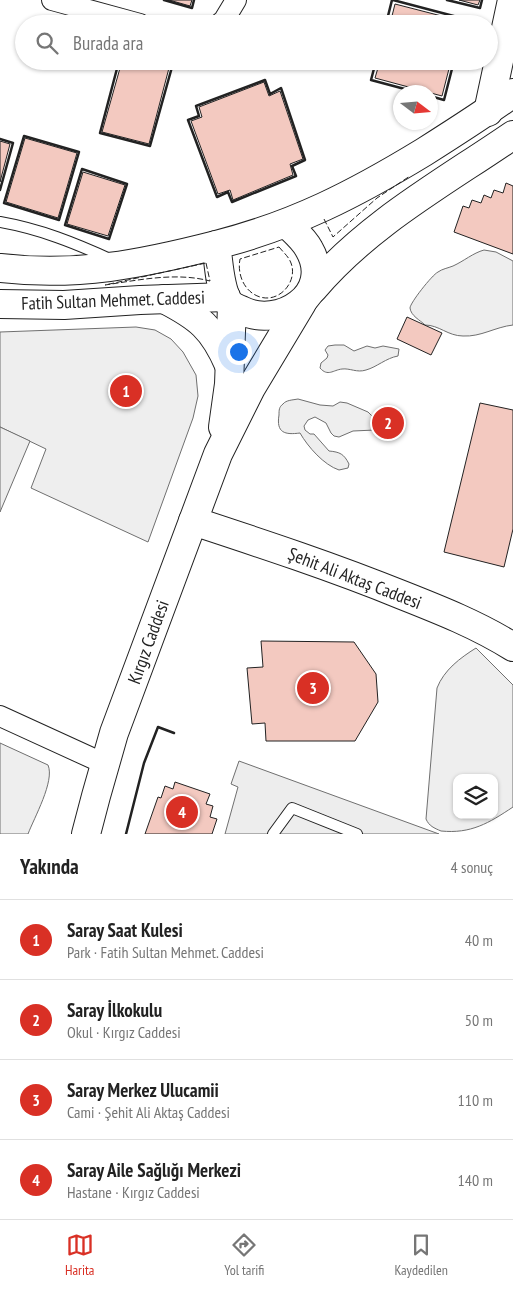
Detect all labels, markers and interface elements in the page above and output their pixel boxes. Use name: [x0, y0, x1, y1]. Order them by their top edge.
search box: [15, 15, 498, 70]
icon: search: [33, 29, 61, 57]
text: Burada ara: [73, 31, 143, 55]
north arrow: [393, 85, 438, 130]
street label: Fatih Sultan Mehmet. Caddesi: [21, 285, 205, 315]
your location: [226, 339, 252, 365]
pin: 1: [110, 372, 142, 410]
pin: 2: [372, 404, 404, 442]
street label: Şehit Ali Aktaş Caddesi: [285, 542, 425, 614]
street label: Kırgız Caddesi: [122, 597, 174, 687]
pin: 3: [297, 669, 329, 707]
map controls: [453, 774, 498, 819]
button: layers: [453, 774, 498, 819]
pin: 4: [166, 793, 198, 831]
text: Yakında: [20, 853, 79, 880]
text: 4 sonuç: [450, 857, 493, 877]
text: Saray Saat Kulesi: [67, 918, 183, 942]
text: 1: [32, 930, 40, 950]
text: 40 m: [465, 930, 493, 950]
text: Park · Fatih Sultan Mehmet. Caddesi: [67, 942, 264, 962]
text: Saray İlkokulu: [67, 998, 162, 1022]
text: 2: [32, 1010, 40, 1030]
text: 50 m: [465, 1010, 493, 1030]
text: Okul · Kırgız Caddesi: [67, 1022, 181, 1042]
text: Saray Merkez Ulucamii: [67, 1078, 219, 1102]
text: 3: [32, 1090, 40, 1110]
text: 110 m: [458, 1090, 493, 1110]
text: Cami · Şehit Ali Aktaş Caddesi: [67, 1102, 230, 1122]
text: Saray Aile Sağlığı Merkezi: [67, 1158, 241, 1182]
text: 4: [32, 1170, 40, 1190]
text: 140 m: [458, 1170, 493, 1190]
text: Hastane · Kırgız Caddesi: [67, 1182, 200, 1202]
tab: Harita: [65, 1231, 94, 1279]
tab: Yol tarifi: [224, 1231, 264, 1279]
tab: Kaydedilen: [394, 1231, 448, 1279]

